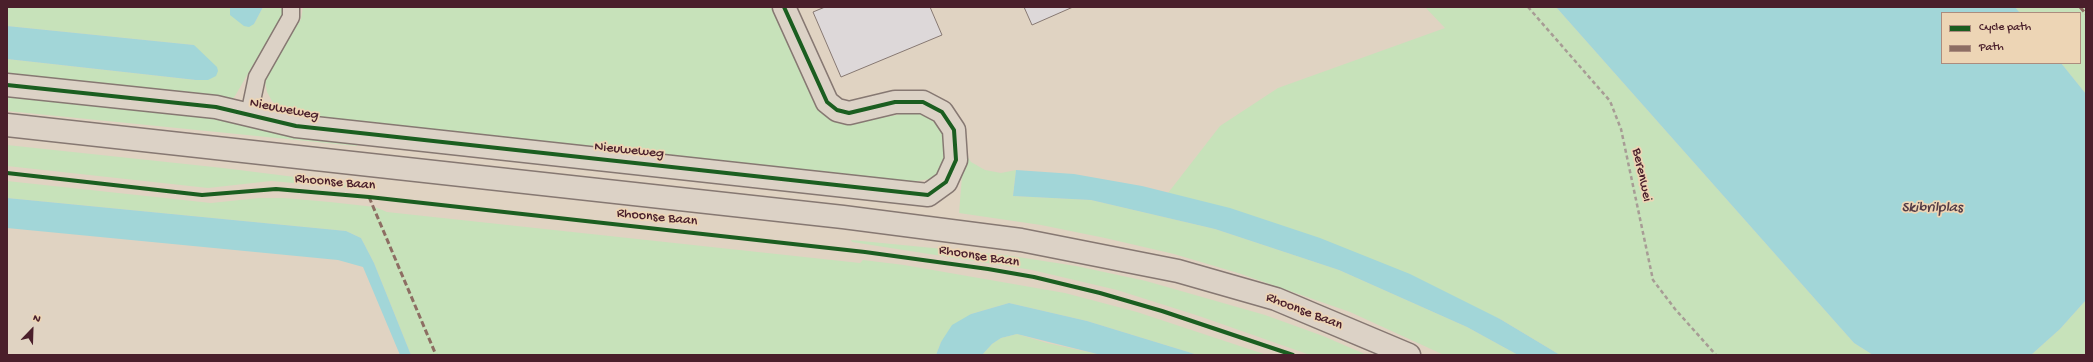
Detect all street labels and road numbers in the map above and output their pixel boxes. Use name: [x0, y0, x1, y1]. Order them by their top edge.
street label: Nieuweweg: [248, 95, 320, 125]
street label: Nieuweweg: [593, 139, 665, 163]
street label: Berenwei: [1627, 147, 1655, 203]
street label: Rhoonse Baan: [294, 171, 376, 195]
street label: Rhoonse Baan: [616, 205, 698, 231]
street label: Rhoonse Baan: [938, 242, 1020, 272]
street label: Rhoonse Baan: [1263, 290, 1345, 334]

